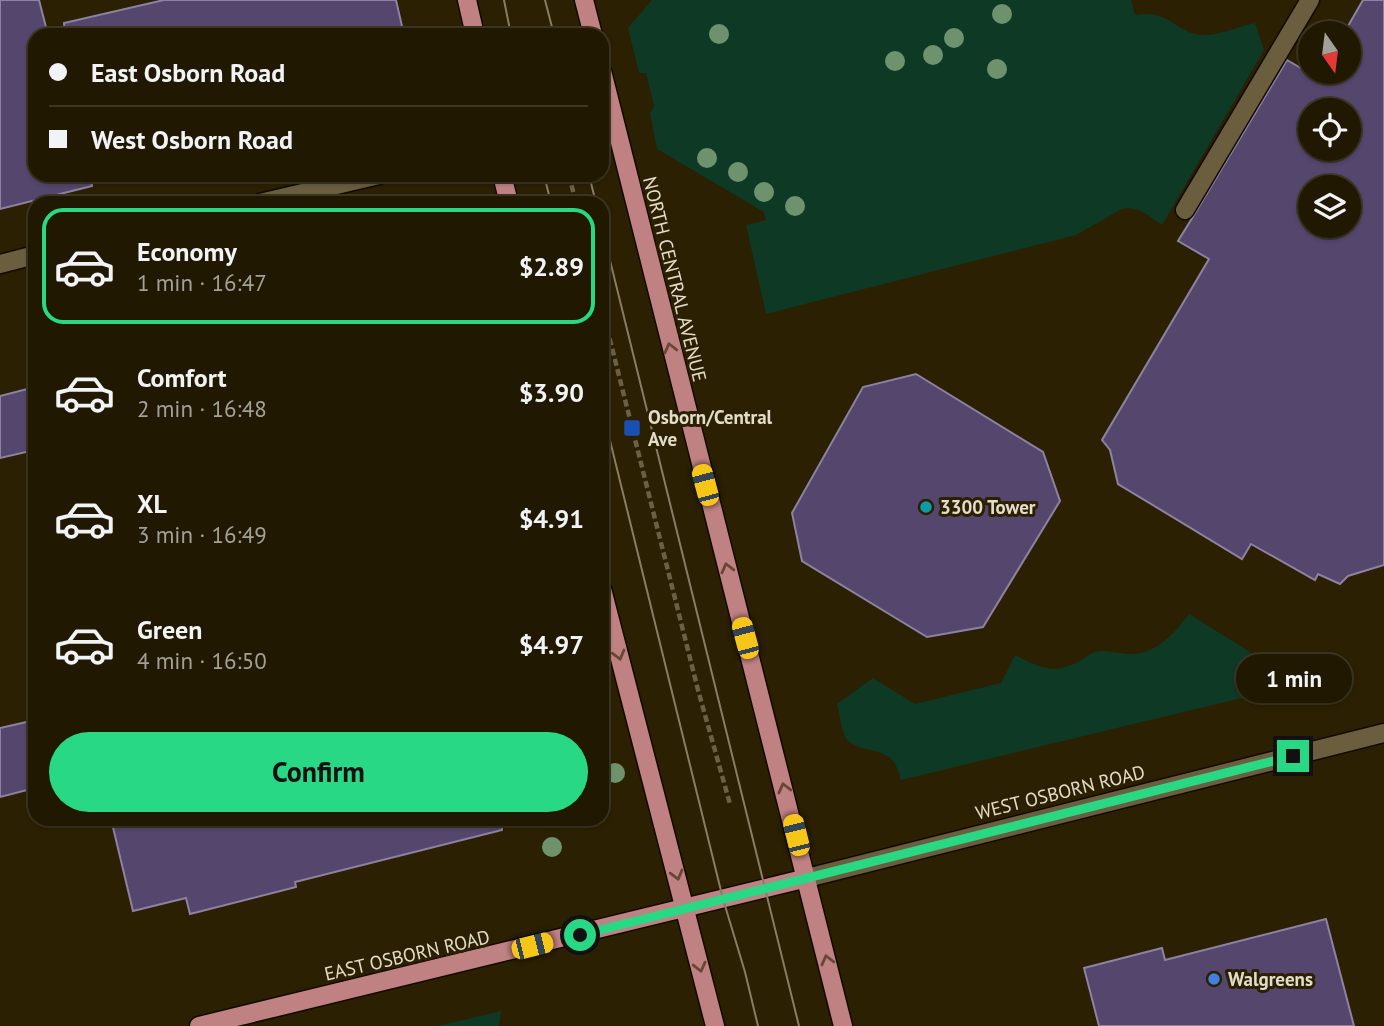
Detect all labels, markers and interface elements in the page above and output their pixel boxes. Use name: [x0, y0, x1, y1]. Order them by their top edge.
north arrow: [1298, 21, 1362, 84]
map controls: [1298, 21, 1361, 238]
text: East Osborn Road: [91, 56, 285, 89]
button: locate: [1298, 98, 1361, 161]
text: West Osborn Road: [91, 123, 293, 156]
street label: NORTH CENTRAL AVENUE: [638, 174, 712, 384]
button: layers: [1298, 175, 1361, 238]
icon: car: [53, 235, 116, 298]
text: Economy: [137, 235, 237, 268]
text: $2.89: [519, 250, 584, 283]
text: 1 min · 16:47: [137, 268, 267, 297]
one-way arrow: [664, 342, 678, 354]
icon: car: [53, 361, 116, 424]
text: Comfort: [137, 361, 227, 394]
text: $3.90: [519, 376, 584, 409]
text: 2 min · 16:48: [137, 394, 267, 423]
place label: Osborn/Central Ave: [648, 405, 773, 451]
marker: Osborn/Central Ave: [622, 418, 642, 438]
car: [690, 462, 721, 508]
icon: car: [53, 487, 116, 550]
text: XL: [137, 487, 167, 520]
place label: 3300 Tower: [940, 495, 1036, 519]
marker: 3300 Tower: [918, 499, 934, 515]
text: $4.91: [519, 502, 584, 535]
text: 3 min · 16:49: [137, 520, 267, 549]
one-way arrow: [721, 562, 735, 574]
icon: car: [53, 613, 116, 676]
text: Green: [137, 613, 202, 646]
car: [730, 615, 761, 661]
text: $4.97: [519, 628, 584, 661]
text: 4 min · 16:50: [137, 646, 267, 675]
one-way arrow: [611, 649, 625, 661]
callout: 1 min: [1235, 654, 1351, 704]
text: 1 min: [1266, 664, 1322, 693]
button: Confirm: [49, 732, 588, 812]
route end: [1277, 740, 1309, 772]
street label: WEST OSBORN ROAD: [973, 759, 1147, 825]
one-way arrow: [778, 783, 792, 795]
car: [781, 812, 812, 858]
one-way arrow: [669, 869, 683, 881]
route start: [564, 919, 596, 951]
street label: EAST OSBORN ROAD: [322, 924, 492, 986]
car: [510, 931, 555, 961]
one-way arrow: [821, 954, 835, 966]
one-way arrow: [692, 961, 706, 973]
place label: Walgreens: [1228, 967, 1313, 991]
marker: Walgreens: [1206, 971, 1222, 987]

